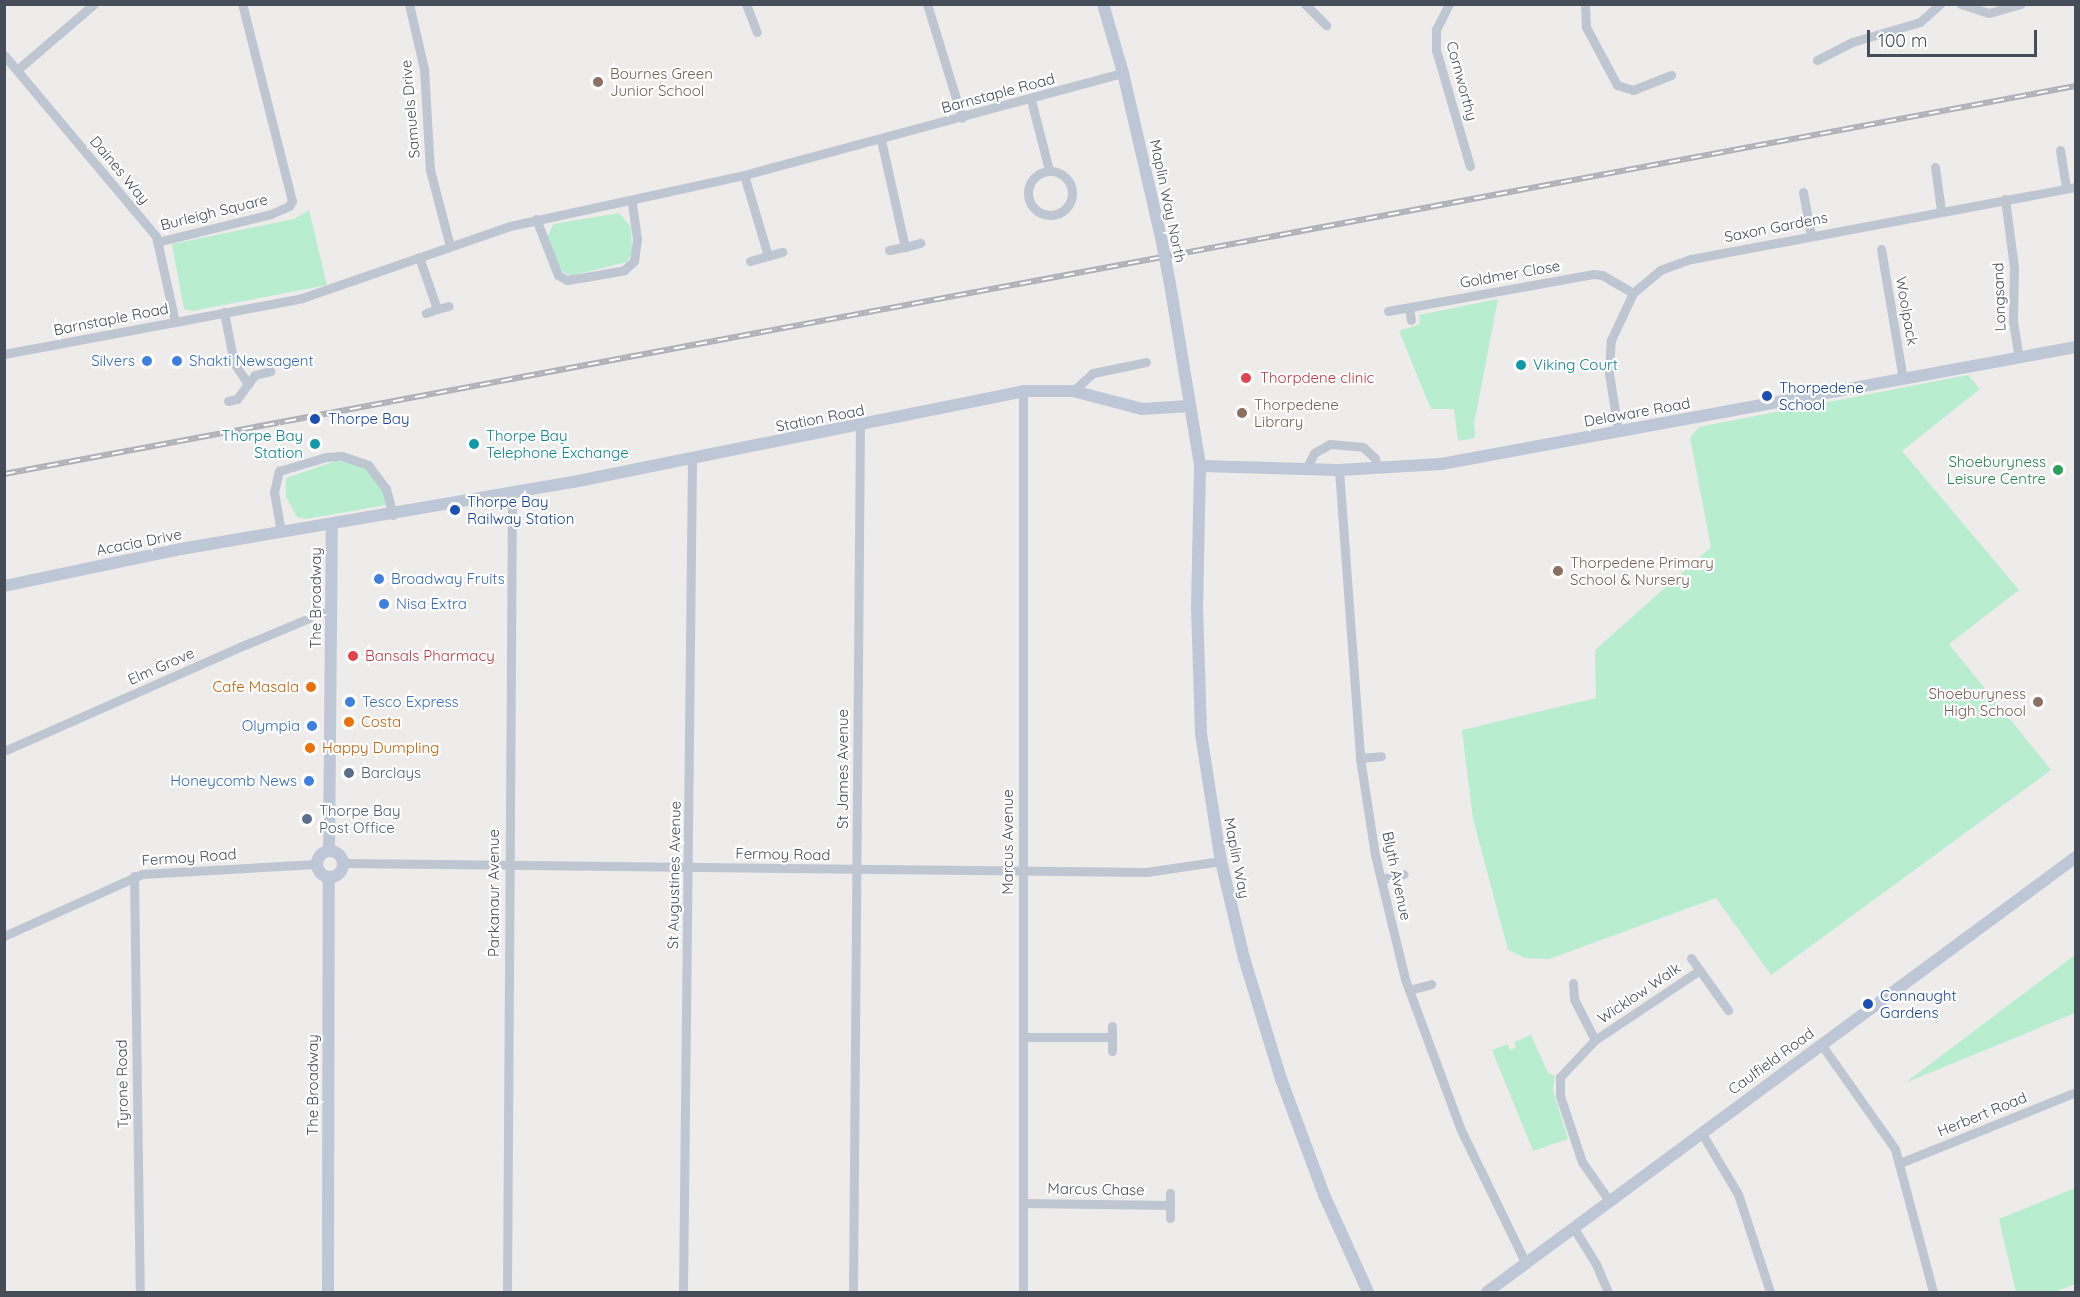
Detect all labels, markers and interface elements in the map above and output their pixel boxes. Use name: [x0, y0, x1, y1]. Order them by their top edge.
scale bar: [1870, 18, 2040, 56]
text: 100 m: [1878, 29, 1927, 52]
street label: Cornworthy: [1443, 39, 1481, 123]
street label: Samuels Drive: [397, 59, 423, 159]
place label: Bournes Green Junior School: [610, 64, 713, 99]
street label: Barnstaple Road: [939, 69, 1057, 117]
marker: Bournes Green Junior School: [591, 75, 605, 89]
street label: Daines Way: [86, 132, 154, 208]
street label: Maplin Way North: [1146, 138, 1190, 264]
street label: Burleigh Square: [158, 190, 270, 234]
street label: Saxon Gardens: [1723, 208, 1829, 246]
street label: Goldmer Close: [1458, 256, 1562, 292]
street label: Longsand: [1989, 262, 2009, 332]
street label: Woolpack: [1892, 275, 1922, 347]
street label: Barnstaple Road: [52, 299, 170, 339]
place label: Silvers: [91, 352, 135, 370]
place label: Shakti Newsagent: [189, 352, 314, 370]
marker: Silvers: [140, 354, 154, 368]
marker: Shakti Newsagent: [170, 354, 184, 368]
place label: Viking Court: [1533, 356, 1618, 374]
marker: Viking Court: [1514, 358, 1528, 372]
marker: Thorpdene clinic: [1237, 369, 1255, 387]
place label: Thorpdene clinic: [1260, 369, 1374, 387]
place label: Thorpedene School: [1779, 378, 1864, 413]
marker: Thorpedene School: [1760, 389, 1774, 403]
street label: Delaware Road: [1583, 394, 1691, 430]
place label: Thorpedene Library: [1254, 395, 1339, 430]
street label: Station Road: [774, 401, 866, 435]
marker: Thorpedene Library: [1235, 406, 1249, 420]
marker: Thorpe Bay: [306, 410, 324, 428]
place label: Thorpe Bay: [328, 410, 409, 428]
place label: Thorpe Bay Station: [222, 426, 303, 461]
place label: Thorpe Bay Telephone Exchange: [486, 426, 629, 461]
marker: Thorpe Bay Station: [308, 437, 322, 451]
marker: Thorpe Bay Telephone Exchange: [467, 437, 481, 451]
place label: Shoeburyness Leisure Centre: [1947, 452, 2046, 487]
marker: Shoeburyness Leisure Centre: [2051, 463, 2065, 477]
place label: Thorpe Bay Railway Station: [467, 492, 574, 527]
marker: Thorpe Bay Railway Station: [448, 503, 462, 517]
street label: Acacia Drive: [95, 525, 183, 559]
street label: The Broadway: [307, 547, 325, 649]
place label: Thorpedene Primary School & Nursery: [1570, 553, 1714, 588]
marker: Thorpedene Primary School & Nursery: [1551, 564, 1565, 578]
place label: Broadway Fruits: [391, 570, 505, 588]
marker: Broadway Fruits: [372, 572, 386, 586]
place label: Nisa Extra: [396, 595, 467, 613]
marker: Nisa Extra: [377, 597, 391, 611]
street label: Elm Grove: [125, 643, 197, 689]
place label: Bansals Pharmacy: [365, 647, 495, 665]
marker: Bansals Pharmacy: [346, 649, 360, 663]
place label: Cafe Masala: [212, 678, 299, 696]
marker: Cafe Masala: [304, 680, 318, 694]
place label: Shoeburyness High School: [1928, 684, 2026, 719]
place label: Tesco Express: [362, 693, 459, 711]
marker: Tesco Express: [343, 695, 357, 709]
marker: Shoeburyness High School: [2031, 695, 2045, 709]
street label: St James Avenue: [834, 709, 852, 829]
place label: Costa: [361, 713, 401, 731]
marker: Costa: [342, 715, 356, 729]
place label: Olympia: [242, 717, 300, 735]
marker: Olympia: [305, 719, 319, 733]
place label: Happy Dumpling: [322, 739, 439, 757]
marker: Happy Dumpling: [303, 741, 317, 755]
place label: Barclays: [361, 764, 421, 782]
marker: Barclays: [342, 766, 356, 780]
place label: Honeycomb News: [170, 772, 297, 790]
marker: Honeycomb News: [302, 774, 316, 788]
street label: Marcus Avenue: [999, 789, 1017, 895]
place label: Thorpe Bay Post Office: [319, 801, 400, 836]
street label: St Augustines Avenue: [664, 801, 684, 949]
marker: Thorpe Bay Post Office: [300, 812, 314, 826]
street label: Maplin Way: [1220, 816, 1254, 900]
street label: Parkanaur Avenue: [485, 829, 503, 957]
street label: Blyth Avenue: [1379, 830, 1415, 922]
street label: Fermoy Road: [735, 844, 831, 864]
street label: Fermoy Road: [141, 845, 237, 869]
street label: Wicklow Walk: [1594, 959, 1684, 1027]
place label: Connaught Gardens: [1880, 986, 1956, 1021]
marker: Connaught Gardens: [1861, 997, 1875, 1011]
street label: Caulfield Road: [1725, 1024, 1817, 1098]
street label: The Broadway: [304, 1034, 322, 1136]
street label: Tyrone Road: [112, 1039, 132, 1129]
street label: Herbert Road: [1935, 1088, 2029, 1140]
street label: Marcus Chase: [1047, 1179, 1145, 1199]

